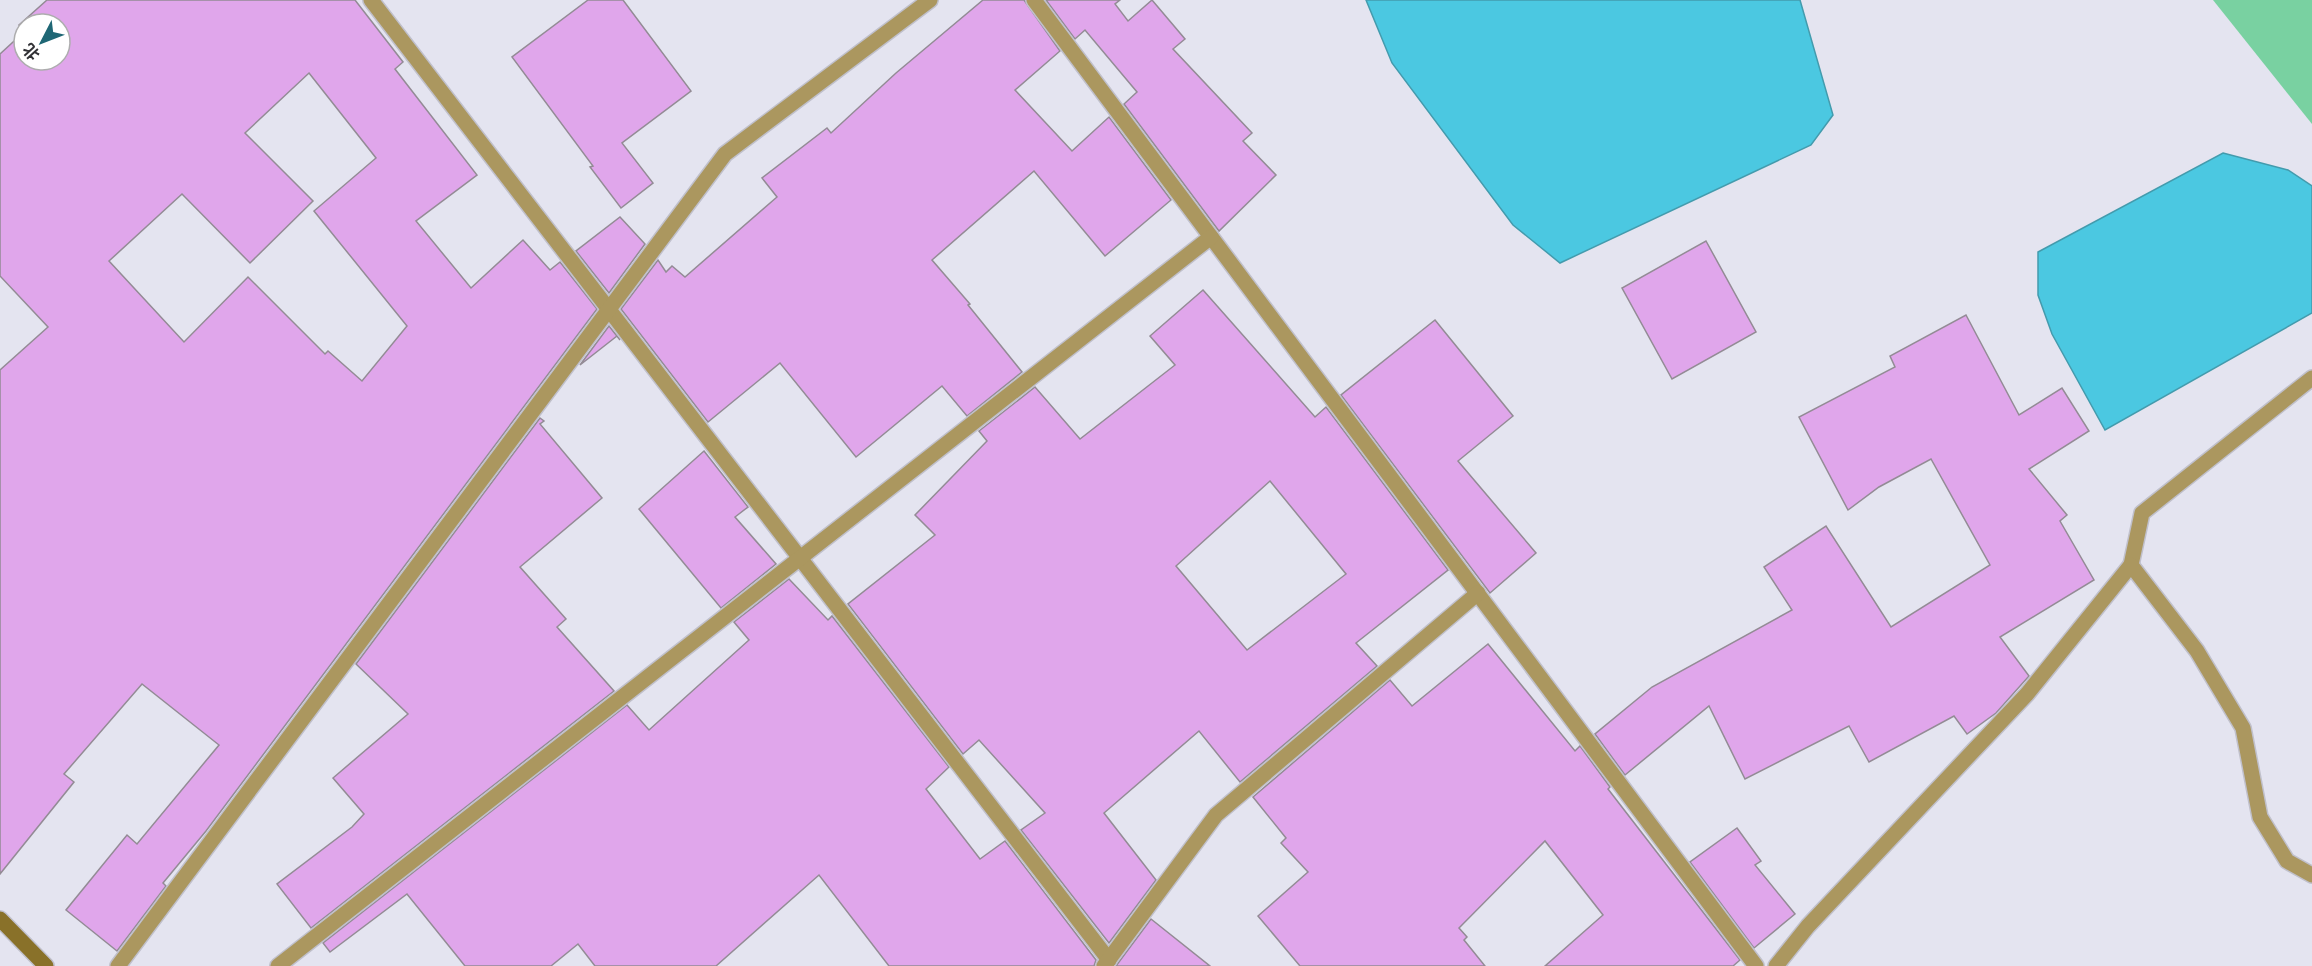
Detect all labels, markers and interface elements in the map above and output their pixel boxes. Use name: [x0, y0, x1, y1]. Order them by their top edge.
north arrow: [12, 12, 72, 72]
text: 北: [19, 39, 44, 64]

